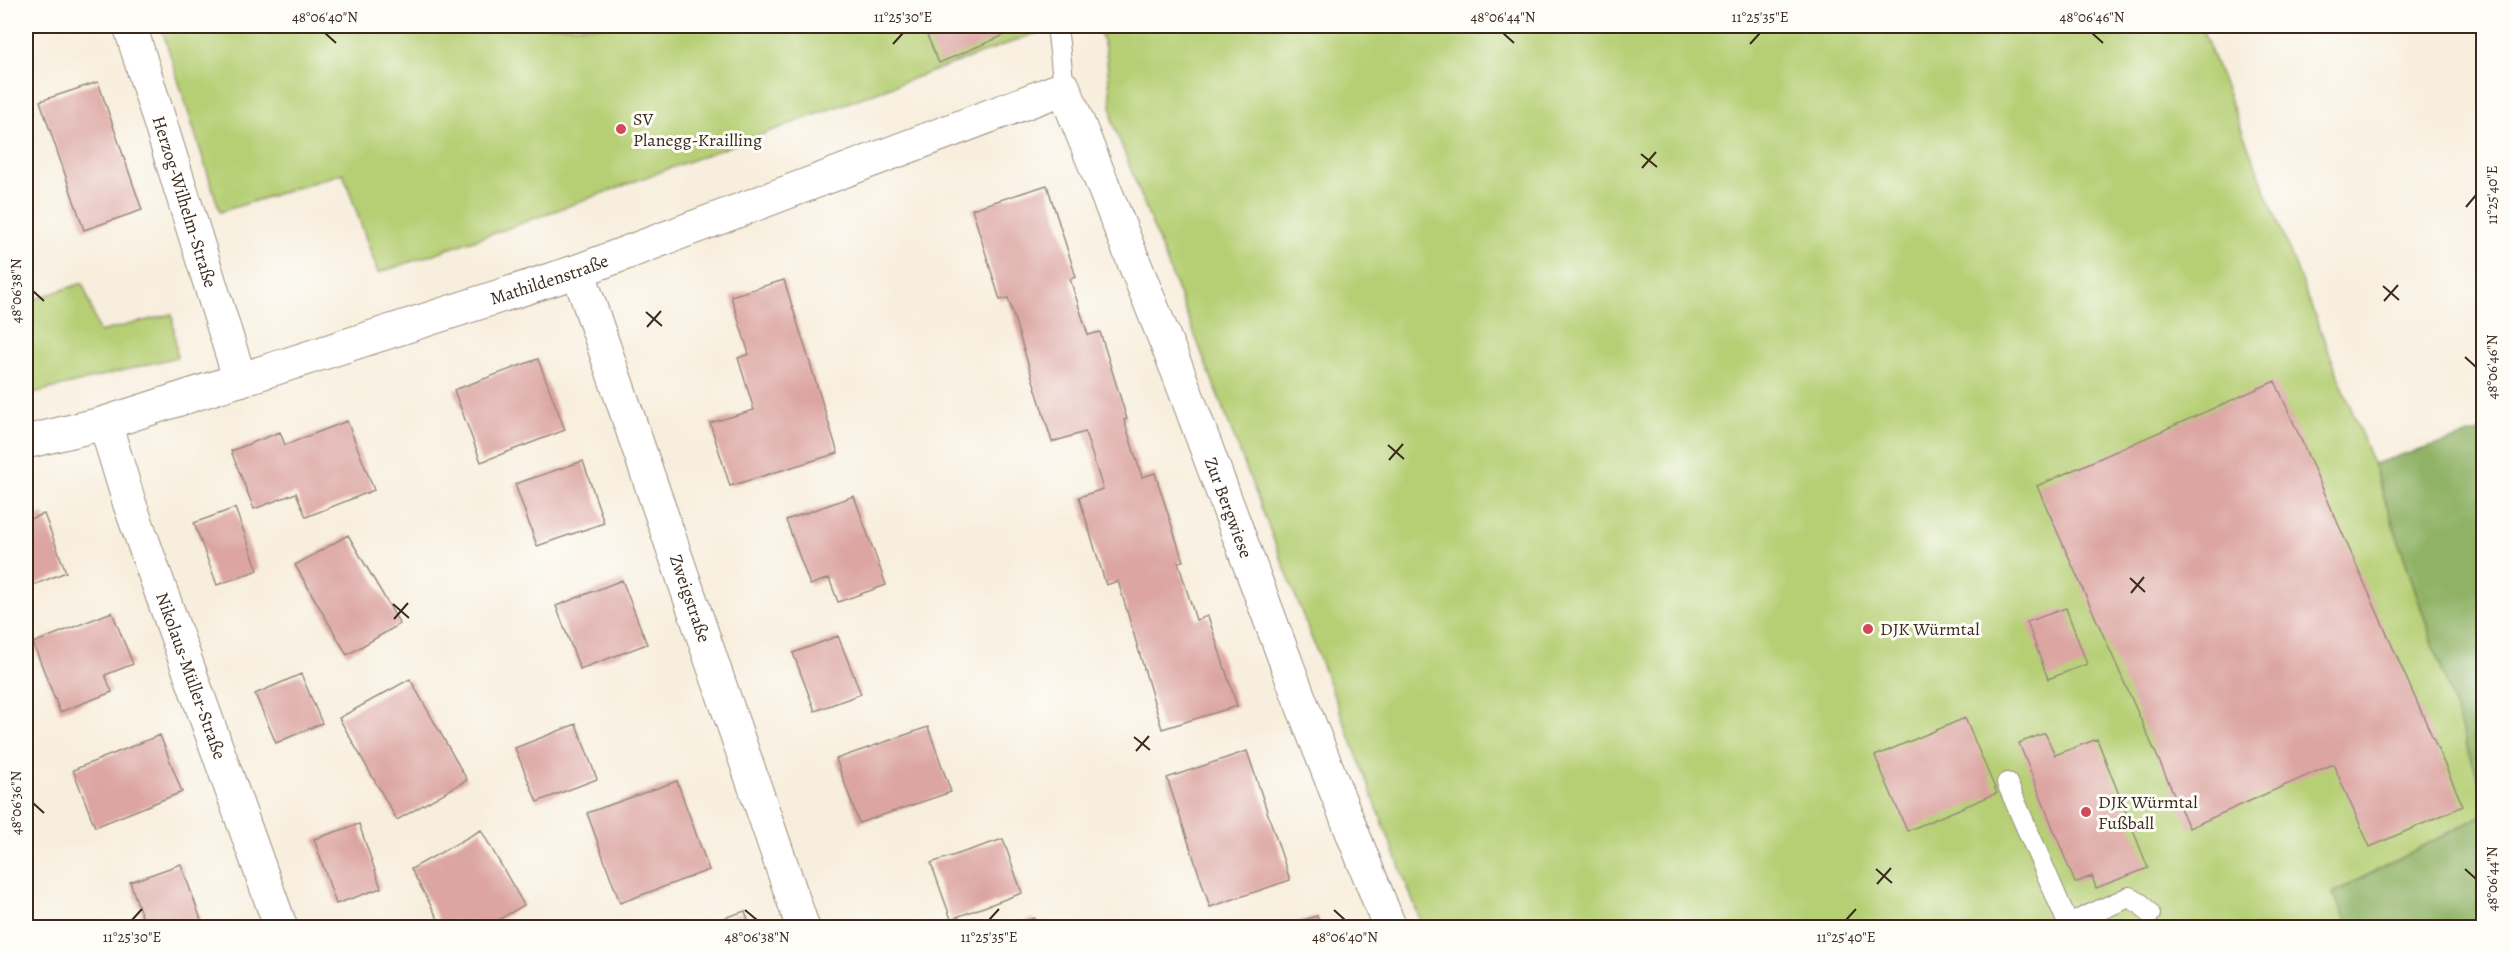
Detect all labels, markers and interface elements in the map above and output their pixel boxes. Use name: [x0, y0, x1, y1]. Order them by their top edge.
text: 48°06'40"N: [292, 7, 358, 27]
text: 11°25'30"E: [874, 7, 932, 27]
text: 48°06'44"N: [1470, 7, 1536, 27]
text: 11°25'35"E: [1731, 7, 1789, 27]
text: 48°06'46"N: [2059, 7, 2125, 27]
place label: SV Planegg-Krailling: [633, 107, 762, 152]
street label: Herzog-Wilhelm-Straße: [147, 113, 223, 291]
marker: SV Planegg-Krailling: [614, 122, 628, 136]
text: 11°25'40"E: [2482, 165, 2502, 225]
street label: Mathildenstraße: [487, 249, 612, 310]
text: 48°06'38"N: [6, 258, 26, 323]
text: 48°06'46"N: [2482, 334, 2502, 400]
street label: Zur Bergwiese: [1199, 454, 1258, 561]
street label: Zweigstraße: [664, 551, 716, 646]
street label: Nikolaus-Müller-Straße: [150, 589, 232, 763]
place label: DJK Würmtal: [1880, 617, 1980, 641]
marker: DJK Würmtal: [1861, 622, 1875, 636]
text: 48°06'36"N: [6, 770, 26, 835]
place label: DJK Würmtal Fußball: [2098, 790, 2198, 835]
marker: DJK Würmtal Fußball: [2079, 805, 2093, 819]
text: 48°06'44"N: [2482, 846, 2502, 912]
text: 11°25'30"E: [103, 927, 161, 947]
text: 48°06'38"N: [725, 927, 790, 947]
text: 11°25'35"E: [960, 927, 1018, 947]
text: 48°06'40"N: [1312, 927, 1378, 947]
text: 11°25'40"E: [1816, 927, 1876, 947]

